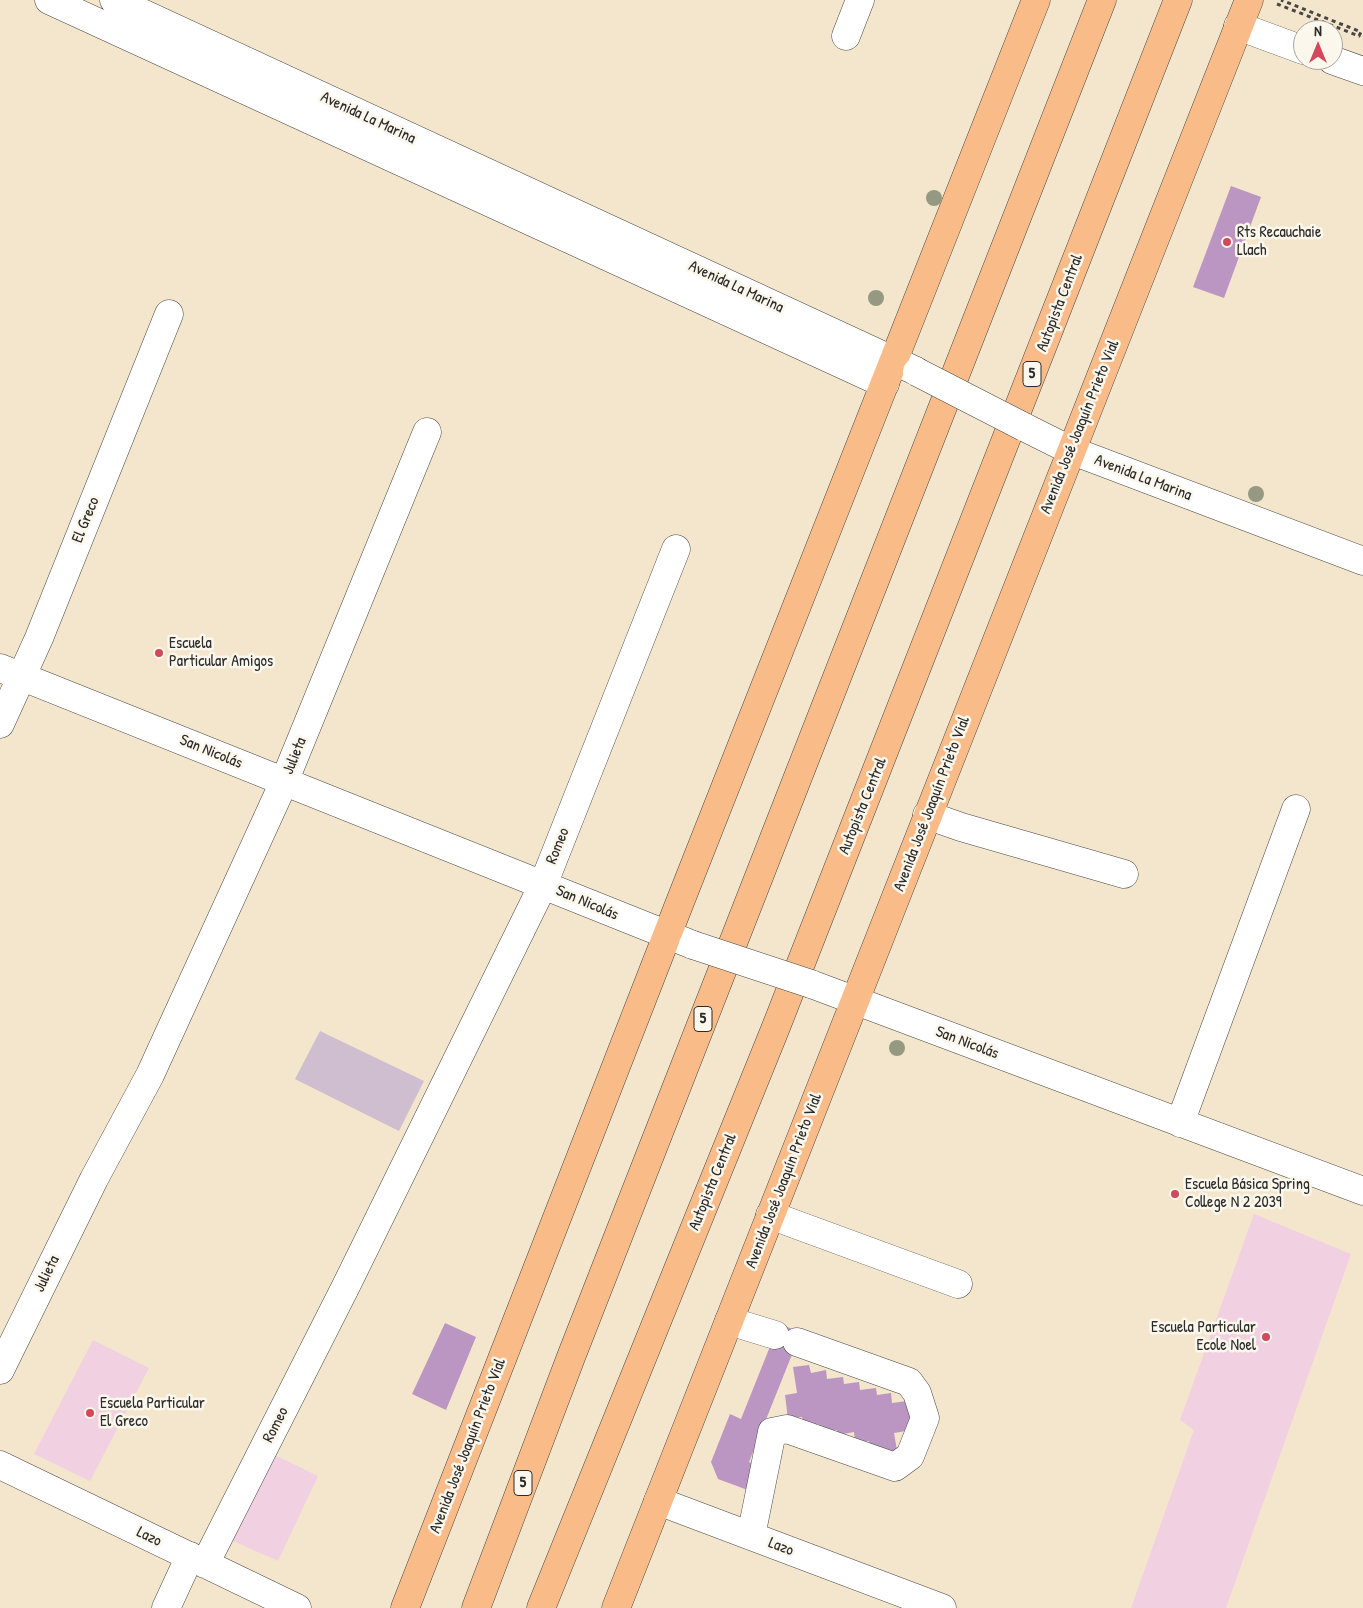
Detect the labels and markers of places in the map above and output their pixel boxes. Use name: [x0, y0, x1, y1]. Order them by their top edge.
place label: Rts Recauchaie Llach: [1237, 223, 1321, 261]
marker: Rts Recauchaie Llach: [1221, 236, 1233, 248]
place label: Escuela Particular Amigos: [169, 634, 273, 672]
marker: Escuela Particular Amigos: [153, 647, 165, 659]
place label: Escuela Básica Spring College N 2 2039: [1185, 1175, 1310, 1213]
marker: Escuela Básica Spring College N 2 2039: [1169, 1188, 1181, 1200]
place label: Escuela Particular Ecole Noel: [1151, 1318, 1256, 1356]
marker: Escuela Particular Ecole Noel: [1260, 1331, 1272, 1343]
place label: Escuela Particular El Greco: [100, 1394, 205, 1432]
marker: Escuela Particular El Greco: [84, 1407, 96, 1419]

